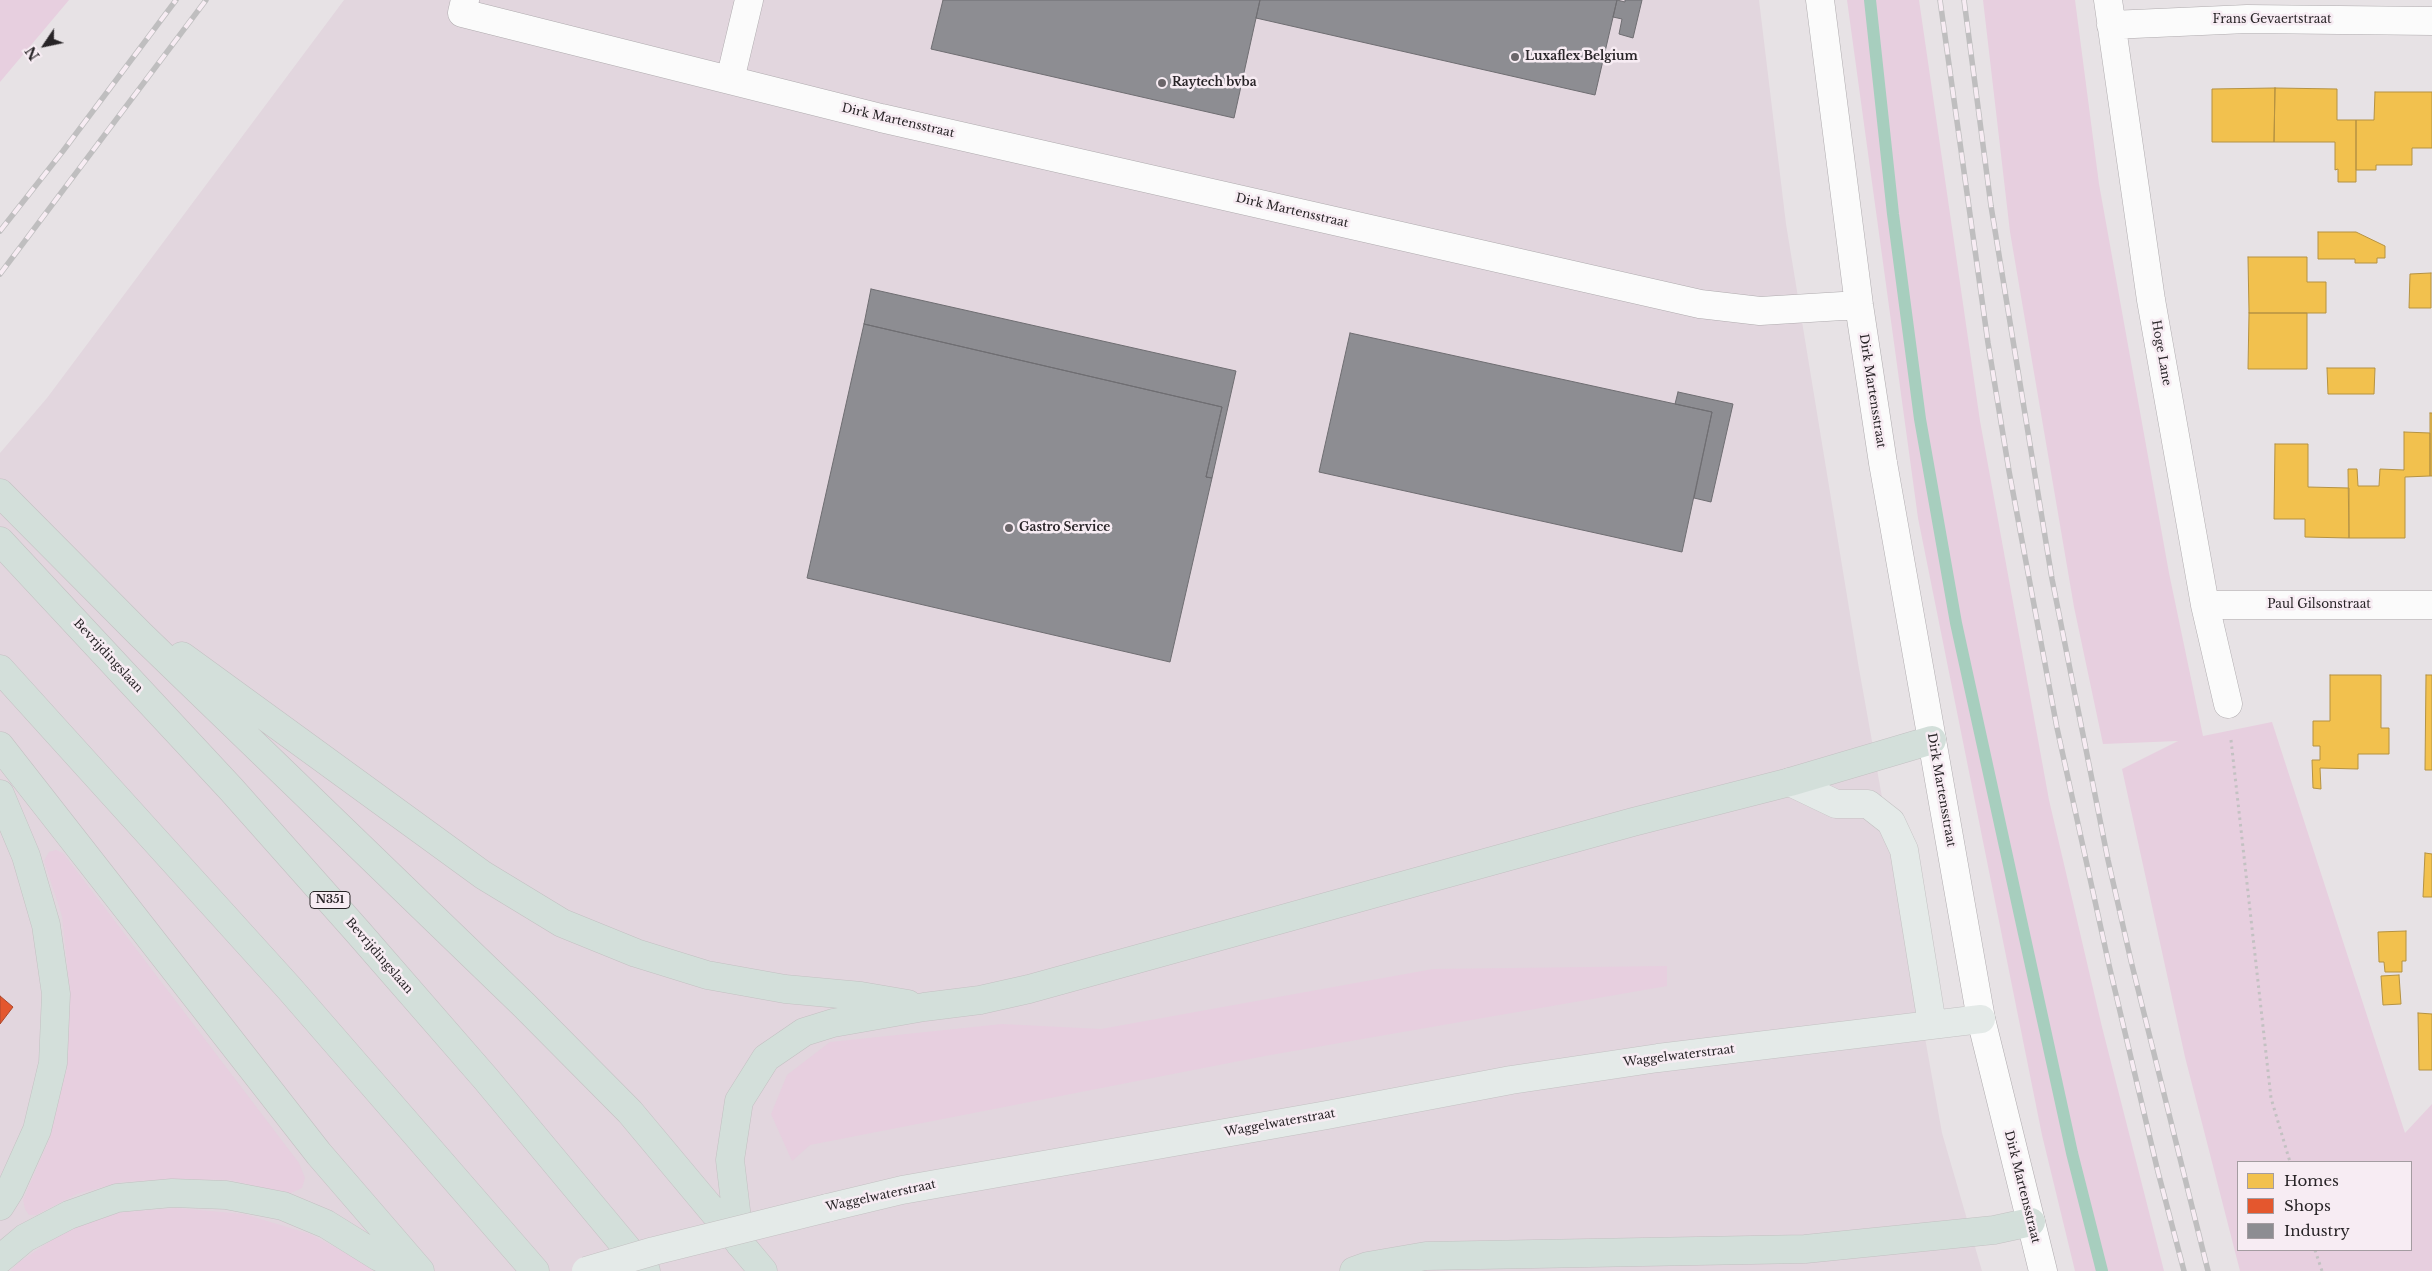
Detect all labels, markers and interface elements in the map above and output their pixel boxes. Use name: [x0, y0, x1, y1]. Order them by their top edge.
street label: Frans Gevaertstraat: [2212, 13, 2332, 27]
north arrow: [20, 20, 70, 70]
text: N: [21, 43, 44, 64]
place label: Luxaflex Belgium: [1525, 50, 1638, 64]
marker: Luxaflex Belgium: [1509, 51, 1521, 63]
place label: Raytech bvba: [1172, 76, 1257, 90]
marker: Raytech bvba: [1156, 77, 1168, 89]
street label: Dirk Martensstraat: [840, 101, 956, 141]
street label: Dirk Martensstraat: [1234, 191, 1350, 231]
street label: Hoge Lane: [2148, 319, 2174, 387]
street label: Dirk Martensstraat: [1856, 333, 1888, 449]
place label: Gastro Service: [1019, 521, 1110, 535]
marker: Gastro Service: [1003, 522, 1015, 534]
street label: Paul Gilsonstraat: [2267, 598, 2371, 612]
street label: Bevrijdingslaan: [70, 616, 146, 696]
street label: Dirk Martensstraat: [1924, 732, 1958, 848]
road number: N351: [310, 892, 350, 908]
street label: Bevrijdingslaan: [342, 915, 416, 997]
street label: Waggelwaterstraat: [1622, 1042, 1736, 1070]
street label: Waggelwaterstraat: [1224, 1106, 1336, 1140]
street label: Dirk Martensstraat: [2001, 1129, 2043, 1245]
legend: [2237, 1161, 2412, 1251]
text: Homes: [2284, 1171, 2339, 1190]
street label: Waggelwaterstraat: [825, 1177, 937, 1215]
text: Shops: [2284, 1196, 2331, 1215]
text: Industry: [2284, 1221, 2350, 1240]

